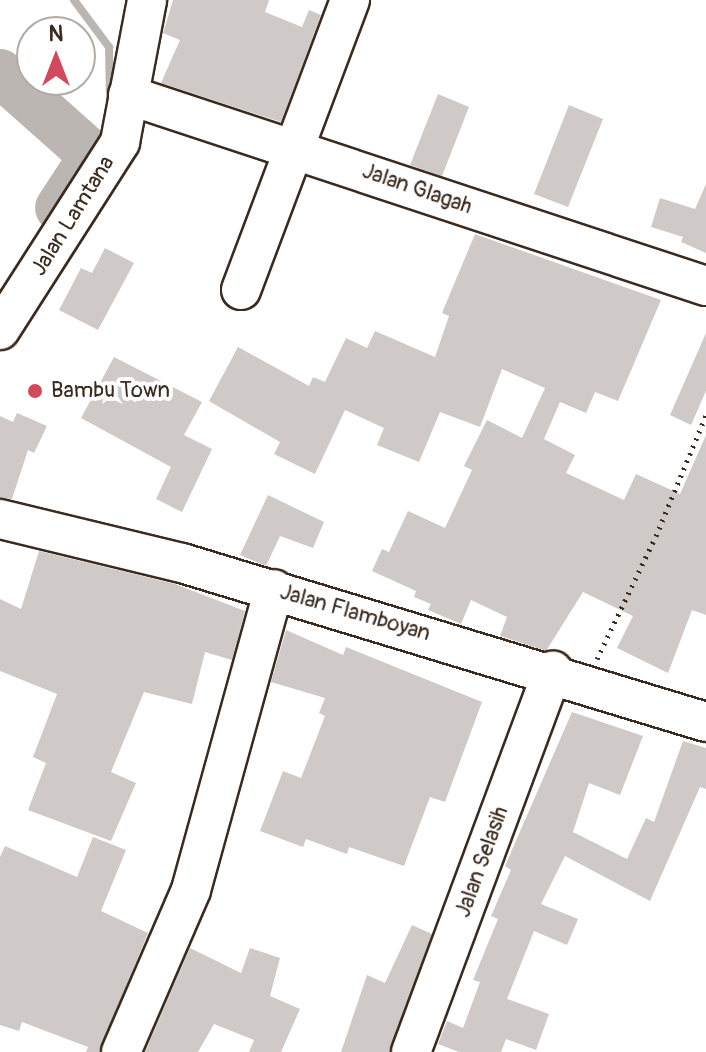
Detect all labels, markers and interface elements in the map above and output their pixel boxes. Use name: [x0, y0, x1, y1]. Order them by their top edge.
north arrow: [16, 16, 96, 96]
text: N: [49, 20, 63, 48]
street label: Jalan Lamtana: [26, 151, 120, 281]
street label: Jalan Glagah: [359, 158, 475, 220]
place label: Bambu Town: [51, 378, 170, 404]
marker: Bambu Town: [26, 382, 44, 400]
street label: Jalan Flamboyan: [277, 579, 433, 647]
street label: Jalan Selasih: [450, 803, 514, 921]

